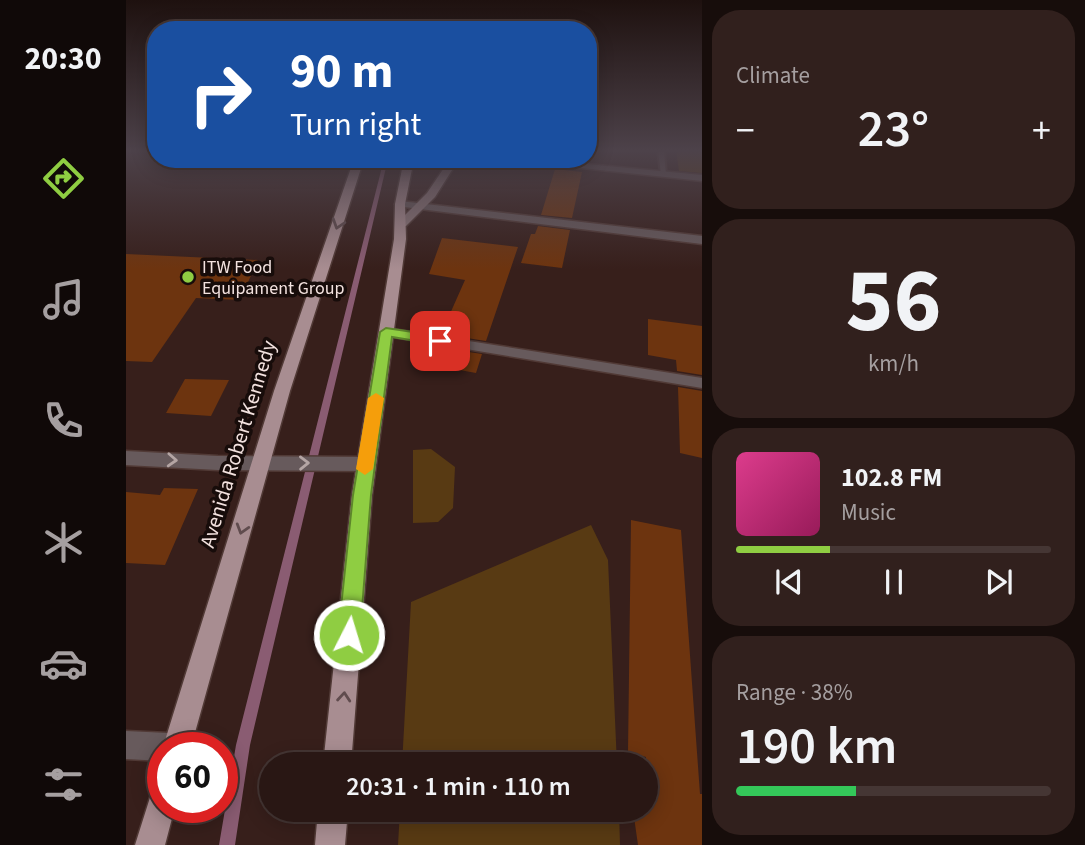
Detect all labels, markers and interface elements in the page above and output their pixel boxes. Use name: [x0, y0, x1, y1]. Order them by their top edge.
text: 20:30: [24, 36, 102, 82]
text: 90 m: [290, 37, 394, 107]
icon: right: [175, 49, 266, 140]
text: Climate: [736, 59, 810, 92]
text: 23°: [858, 93, 929, 167]
text: Turn right: [290, 102, 421, 148]
text: −: [736, 104, 755, 158]
text: +: [1032, 104, 1051, 158]
icon: directions: [39, 154, 88, 203]
one-way arrow: [332, 218, 347, 230]
text: 56: [845, 237, 942, 366]
place label: ITW Food Equipament Group: [202, 255, 344, 301]
marker: ITW Food Equipament Group: [180, 269, 196, 285]
icon: music: [39, 275, 88, 324]
pin: [410, 311, 470, 371]
icon: arrive: [421, 322, 459, 360]
street label: Avenida Robert Kennedy: [192, 336, 284, 551]
text: km/h: [868, 347, 919, 380]
icon: phone: [39, 396, 88, 445]
one-way arrow: [167, 453, 178, 468]
one-way arrow: [299, 455, 309, 471]
text: 102.8 FM: [841, 459, 942, 496]
text: Music: [841, 496, 896, 529]
icon: climate: [39, 518, 88, 567]
one-way arrow: [235, 523, 250, 535]
icon: previous: [770, 563, 808, 601]
icon: pause: [875, 563, 913, 601]
icon: next: [980, 563, 1018, 601]
position arrow: [312, 598, 386, 672]
icon: car: [39, 639, 88, 688]
text: Range · 38%: [736, 676, 853, 709]
one-way arrow: [336, 691, 351, 702]
text: 190 km: [736, 710, 897, 784]
speed limit sign: 60: [147, 732, 238, 823]
icon: filters: [39, 760, 88, 809]
text: 20:31 · 1 min · 110 m: [346, 768, 571, 805]

